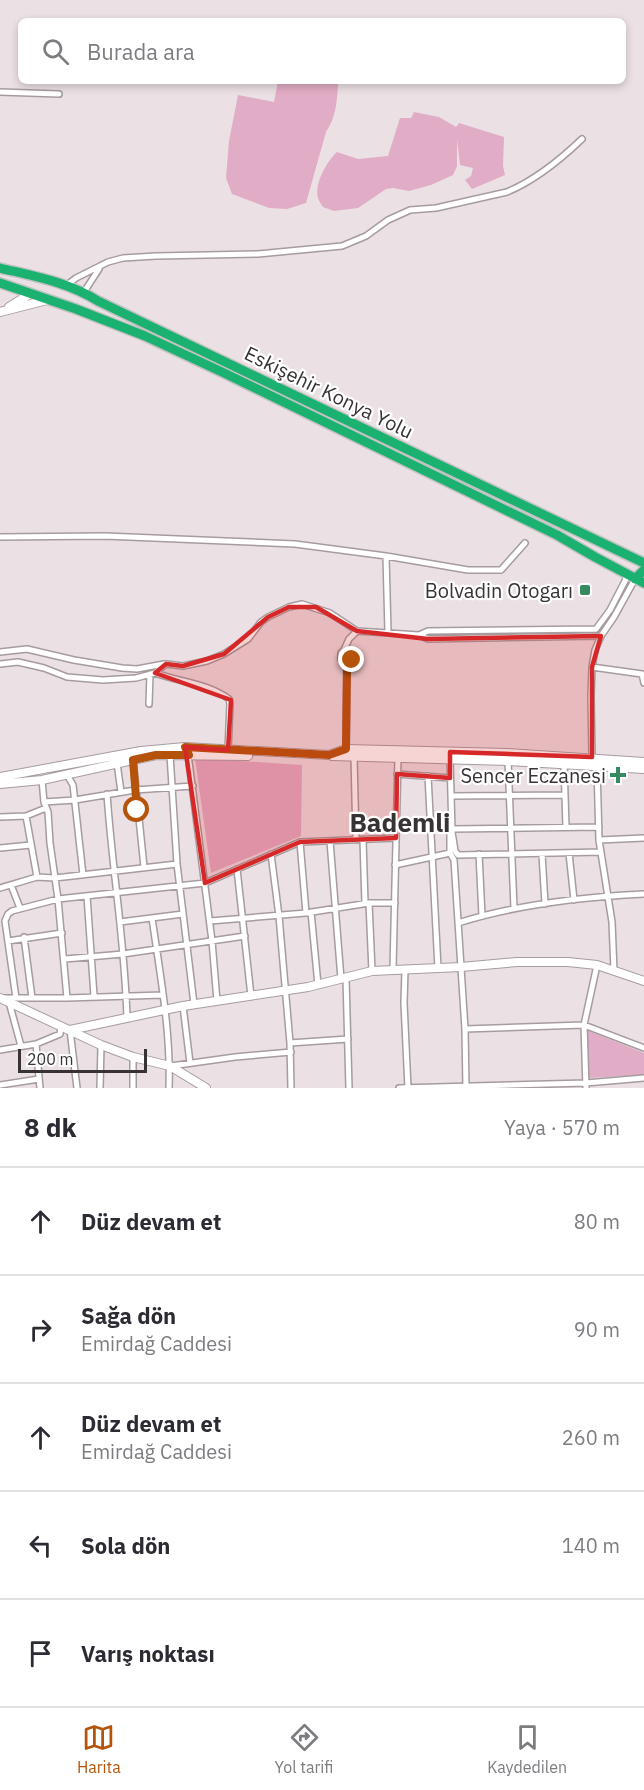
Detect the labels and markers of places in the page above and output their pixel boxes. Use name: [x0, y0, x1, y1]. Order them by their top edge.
place label: Bolvadin Otogarı: [425, 577, 573, 604]
marker: Bolvadin Otogarı: [578, 583, 592, 597]
place label: Sencer Eczanesi: [461, 762, 606, 789]
marker: Sencer Eczanesi: [611, 768, 625, 782]

